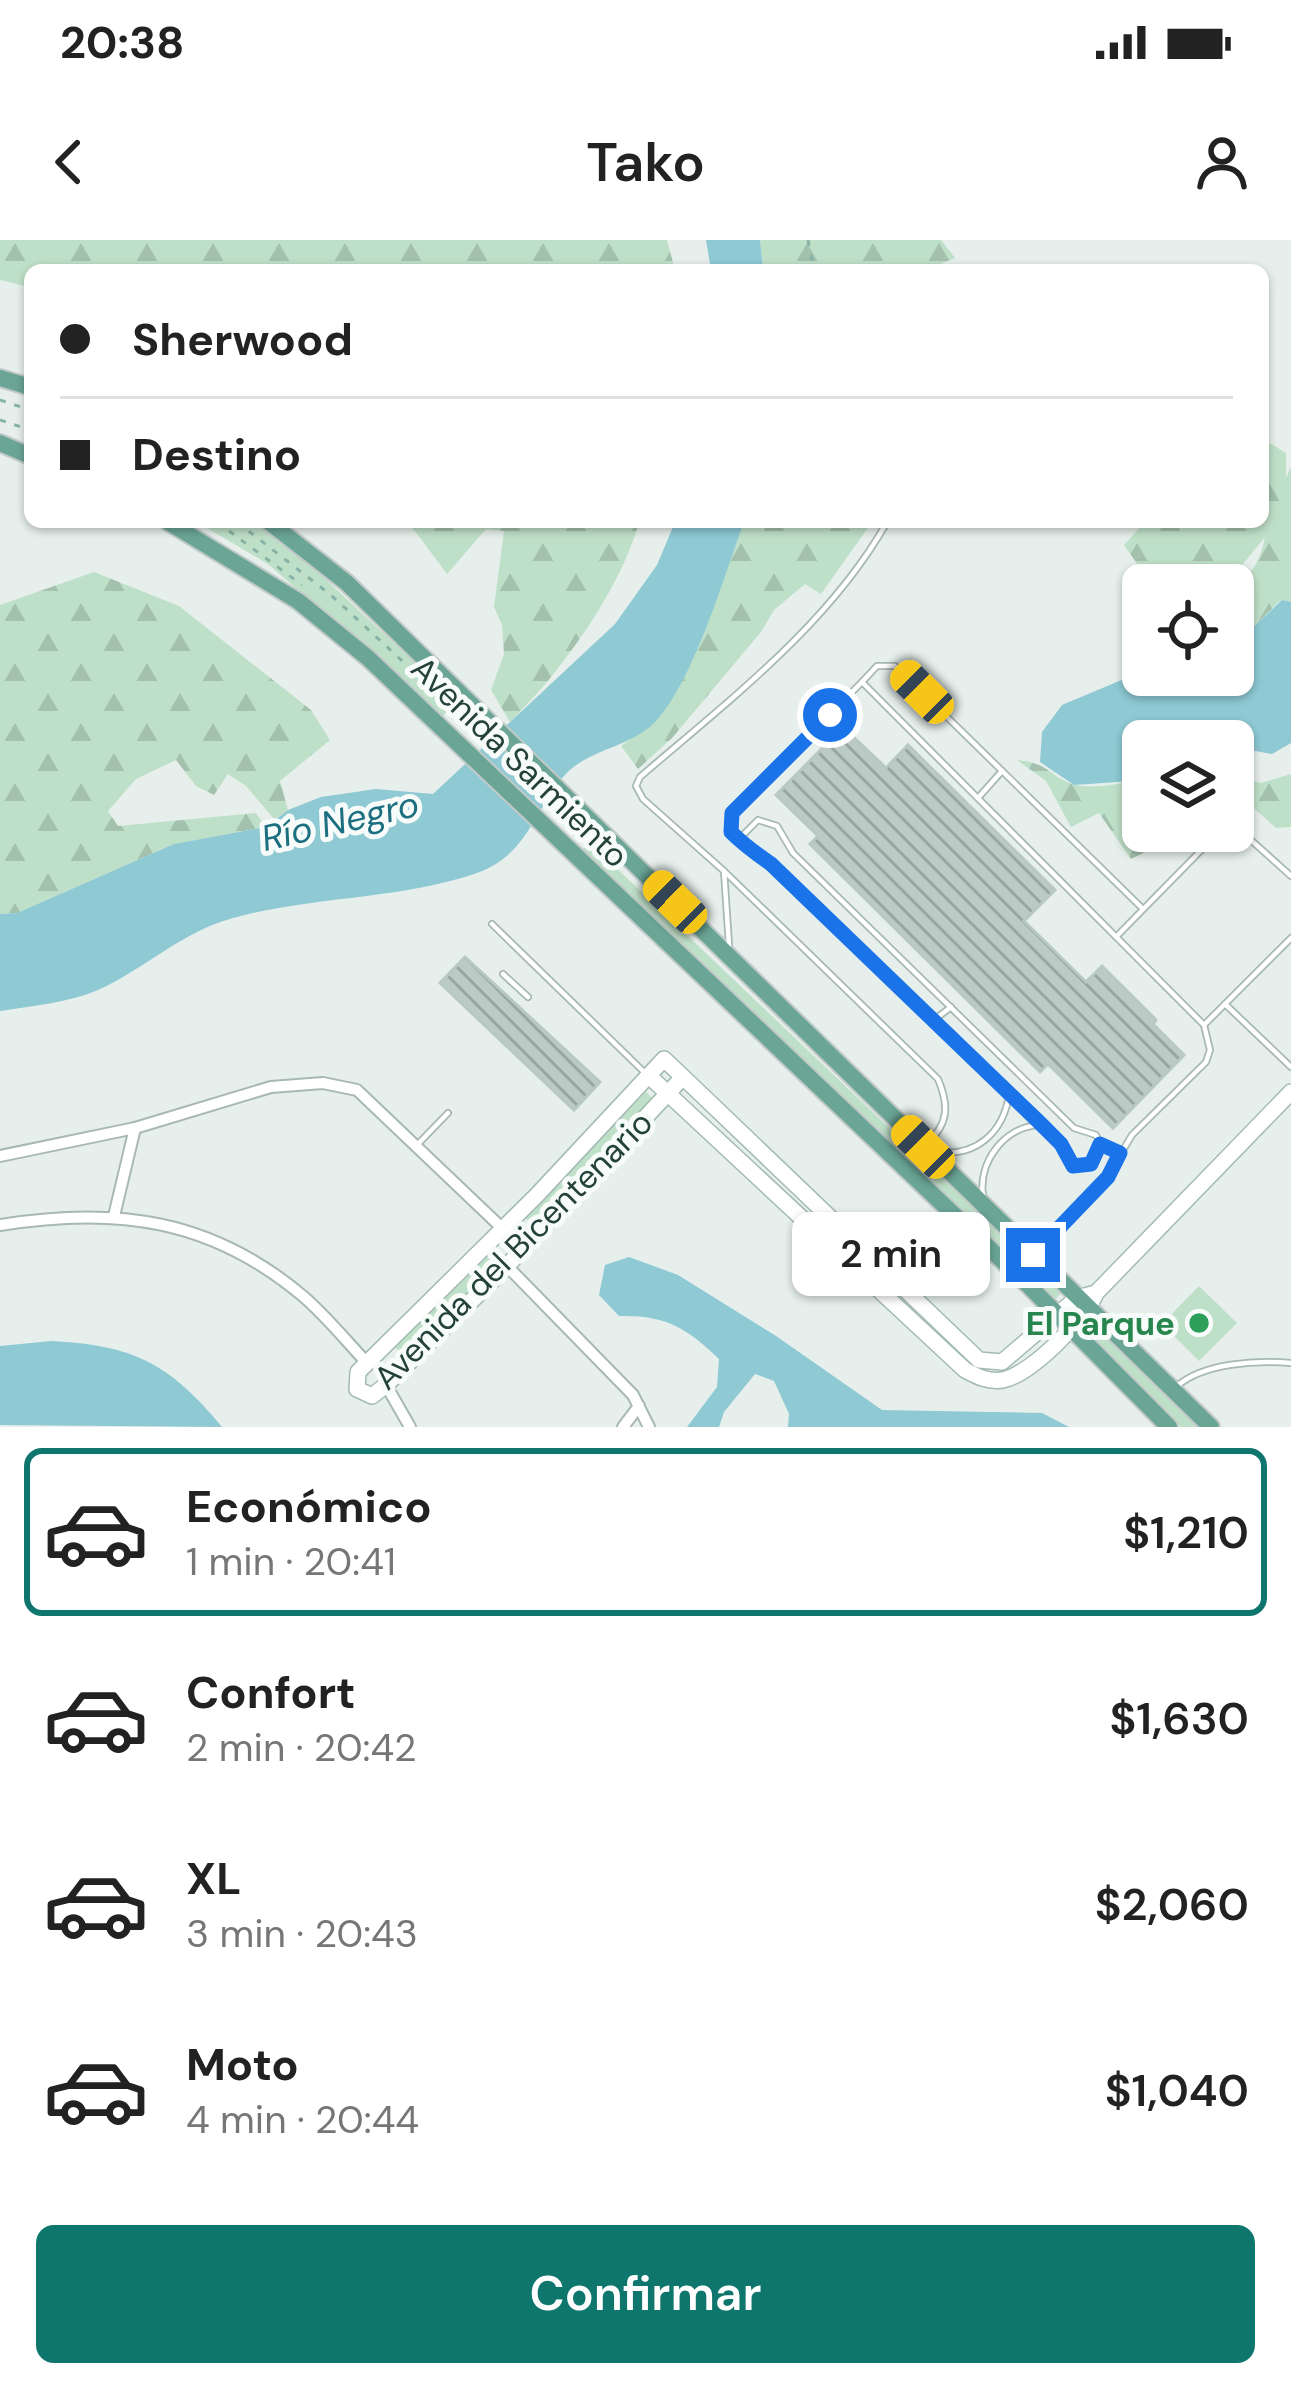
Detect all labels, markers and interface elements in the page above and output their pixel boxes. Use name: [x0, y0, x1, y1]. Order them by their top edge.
text: 20:38: [60, 13, 185, 72]
text: Tako: [586, 127, 705, 198]
icon: back: [36, 129, 102, 195]
icon: person: [1189, 129, 1255, 195]
text: Sherwood: [132, 310, 353, 369]
text: Destino: [132, 425, 301, 484]
map controls: [1122, 564, 1254, 852]
button: locate: [1122, 564, 1254, 696]
street label: Avenida Sarmiento: [402, 647, 638, 877]
car: [884, 654, 960, 730]
route start: [803, 688, 857, 742]
button: layers: [1122, 720, 1254, 852]
water label: Río Negro: [257, 780, 423, 862]
car: [637, 864, 713, 940]
street label: Avenida del Bicentenario: [364, 1101, 662, 1399]
car: [885, 1109, 961, 1185]
callout: 2 min: [793, 1213, 991, 1297]
text: 2 min: [840, 1228, 942, 1279]
route end: [1006, 1228, 1060, 1282]
place label: El Parque: [1026, 1302, 1175, 1345]
marker: El Parque: [1186, 1310, 1212, 1336]
text: Económico: [186, 1477, 432, 1536]
icon: car: [42, 1478, 150, 1586]
text: $1,210: [1123, 1503, 1249, 1562]
text: 1 min · 20:41: [186, 1536, 396, 1587]
text: Confort: [186, 1663, 356, 1722]
icon: car: [42, 1664, 150, 1772]
text: $1,630: [1109, 1689, 1249, 1748]
text: 2 min · 20:42: [186, 1722, 417, 1773]
text: XL: [186, 1849, 241, 1908]
icon: car: [42, 1850, 150, 1958]
text: $2,060: [1095, 1875, 1249, 1934]
text: 3 min · 20:43: [186, 1908, 418, 1959]
text: Moto: [186, 2035, 299, 2094]
icon: car: [42, 2036, 150, 2144]
text: $1,040: [1105, 2061, 1249, 2120]
text: 4 min · 20:44: [186, 2094, 419, 2145]
button: Confirmar: [36, 2225, 1255, 2363]

